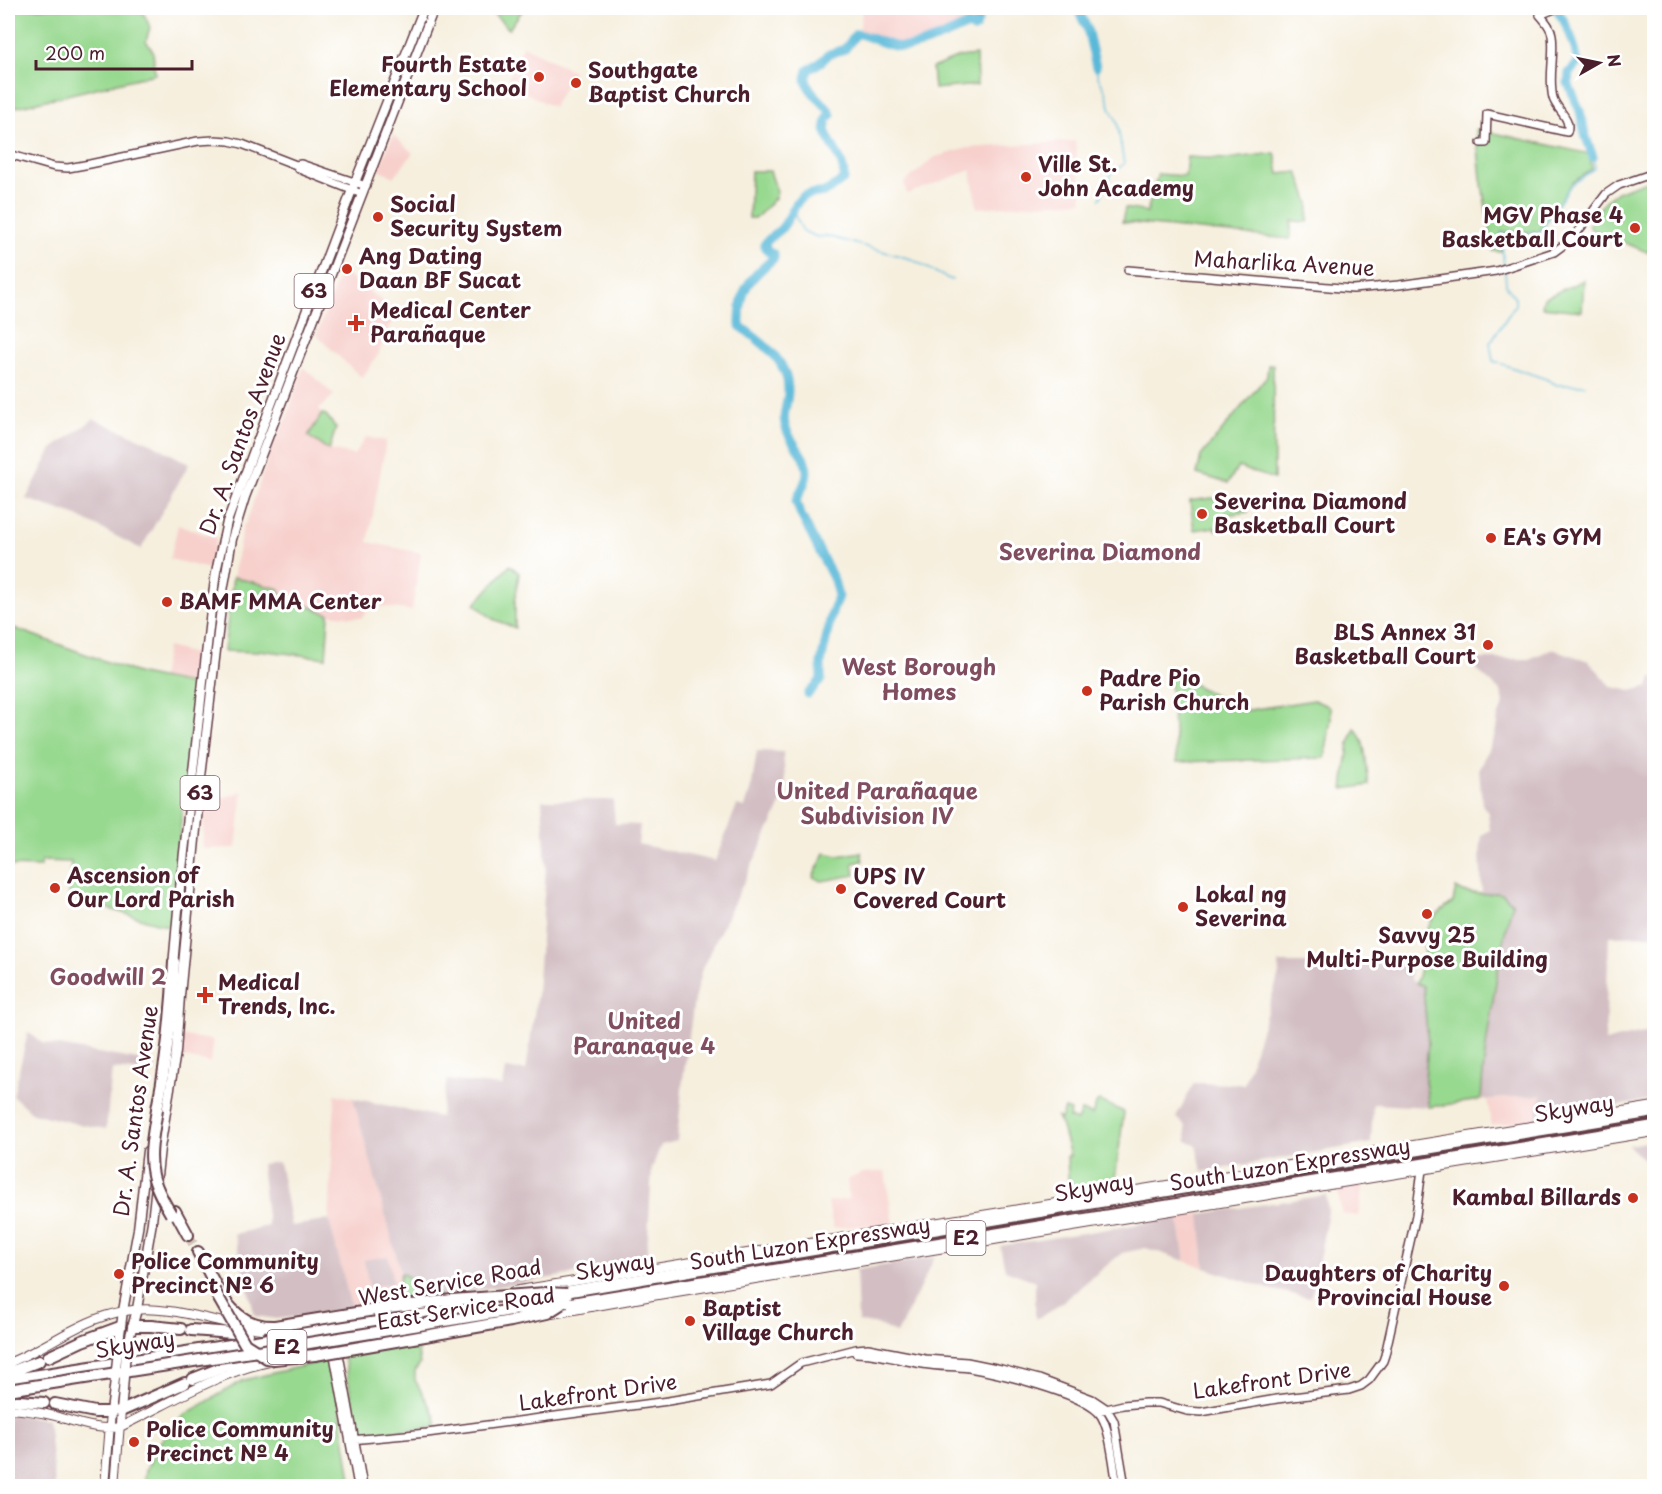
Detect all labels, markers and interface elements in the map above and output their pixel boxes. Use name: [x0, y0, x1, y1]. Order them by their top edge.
scale bar: [36, 33, 192, 71]
north arrow: [1569, 33, 1629, 93]
text: 200 m: [45, 39, 105, 66]
place label: Fourth Estate Elementary School: [329, 47, 527, 103]
text: N: [1602, 52, 1628, 69]
place label: Southgate Baptist Church: [588, 53, 751, 109]
marker: Fourth Estate Elementary School: [532, 70, 546, 84]
marker: Southgate Baptist Church: [569, 76, 583, 90]
place label: Ville St. John Academy: [1038, 147, 1194, 203]
marker: Ville St. John Academy: [1019, 170, 1033, 184]
place label: Social Security System: [390, 187, 562, 243]
place label: MGV Phase 4 Basketball Court: [1442, 198, 1623, 254]
marker: Social Security System: [371, 210, 385, 224]
marker: MGV Phase 4 Basketball Court: [1628, 221, 1642, 235]
place label: Ang Dating Daan BF Sucat: [359, 239, 521, 295]
street label: Maharlika Avenue: [1193, 241, 1375, 283]
marker: Ang Dating Daan BF Sucat: [340, 262, 354, 276]
road number: 63: [294, 274, 334, 308]
place label: Medical Center Parañaque: [370, 293, 531, 349]
marker: Medical Center Parañaque: [347, 314, 365, 332]
street label: Dr. A. Santos Avenue: [190, 328, 293, 539]
place label: Severina Diamond Basketball Court: [1214, 484, 1407, 540]
marker: Severina Diamond Basketball Court: [1195, 507, 1209, 521]
place label: EA's GYM: [1503, 520, 1602, 552]
marker: EA's GYM: [1484, 531, 1498, 545]
district label: Severina Diamond: [999, 534, 1201, 567]
place label: BAMF MMA Center: [179, 584, 382, 616]
marker: BAMF MMA Center: [160, 595, 174, 609]
place label: BLS Annex 31 Basketball Court: [1295, 615, 1476, 671]
marker: BLS Annex 31 Basketball Court: [1481, 638, 1495, 652]
district label: West Borough Homes: [842, 649, 996, 707]
place label: Padre Pio Parish Church: [1099, 661, 1249, 717]
marker: Padre Pio Parish Church: [1080, 684, 1094, 698]
district label: United Parañaque Subdivision IV: [776, 773, 978, 831]
road number: 63: [180, 776, 220, 810]
place label: Ascension of Our Lord Parish: [66, 858, 235, 914]
place label: UPS IV Covered Court: [853, 859, 1006, 915]
place label: Lokal ng Severina: [1195, 877, 1287, 933]
marker: Ascension of Our Lord Parish: [48, 881, 62, 895]
marker: UPS IV Covered Court: [834, 882, 848, 896]
marker: Lokal ng Severina: [1176, 900, 1190, 914]
marker: Savvy 25 Multi-Purpose Building: [1420, 907, 1434, 921]
place label: Savvy 25 Multi-Purpose Building: [1306, 918, 1548, 974]
district label: Goodwill 2: [50, 959, 166, 992]
place label: Medical Trends, Inc.: [218, 965, 336, 1021]
marker: Medical Trends, Inc.: [196, 986, 214, 1004]
street label: Dr. A. Santos Avenue: [103, 1003, 165, 1218]
district label: United Paranaque 4: [573, 1003, 715, 1061]
street label: Skyway: [1532, 1085, 1616, 1129]
street label: South Luzon Expressway: [1167, 1128, 1412, 1198]
street label: Skyway: [1052, 1163, 1136, 1209]
place label: Kambal Billards: [1452, 1180, 1621, 1212]
marker: Kambal Billards: [1626, 1191, 1640, 1205]
street label: South Luzon Expressway: [687, 1207, 932, 1277]
road number: E2: [946, 1221, 986, 1255]
street label: Skyway: [573, 1243, 657, 1287]
place label: Police Community Precinct № 6: [131, 1244, 319, 1300]
street label: West Service Road: [356, 1249, 544, 1313]
place label: Daughters of Charity Provincial House: [1264, 1256, 1492, 1312]
marker: Police Community Precinct № 6: [112, 1267, 126, 1281]
street label: East Service Road: [374, 1277, 557, 1337]
marker: Daughters of Charity Provincial House: [1497, 1279, 1511, 1293]
place label: Baptist Village Church: [702, 1291, 854, 1347]
marker: Baptist Village Church: [683, 1314, 697, 1328]
street label: Skyway: [93, 1321, 177, 1365]
road number: E2: [268, 1330, 306, 1364]
street label: Lakefront Drive: [1191, 1352, 1353, 1406]
street label: Lakefront Drive: [517, 1364, 679, 1418]
place label: Police Community Precinct № 4: [146, 1412, 334, 1468]
marker: Police Community Precinct № 4: [127, 1435, 141, 1449]

